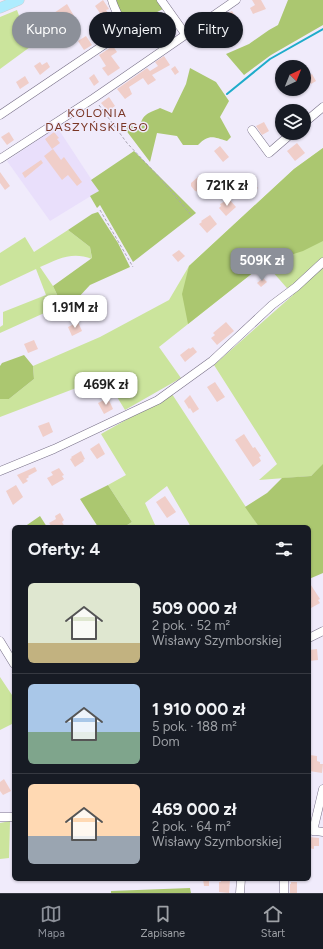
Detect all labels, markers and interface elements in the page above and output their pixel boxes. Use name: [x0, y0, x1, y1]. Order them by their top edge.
chip: Kupno: [12, 12, 81, 48]
chip: Wynajem: [89, 12, 176, 48]
chip: Filtry: [184, 12, 243, 48]
north arrow: [275, 60, 311, 96]
map controls: [275, 60, 311, 140]
button: layers: [275, 104, 311, 140]
district label: KOLONIA DASZYŃSKIEGO: [45, 106, 149, 134]
pin: 721K zł: [190, 173, 264, 207]
text: 721K zł: [206, 178, 248, 193]
pin: 509K zł: [225, 248, 299, 282]
text: 509K zł: [239, 253, 285, 268]
pin: 1.91M zł: [34, 295, 116, 329]
text: 1.91M zł: [52, 300, 98, 315]
pin: 469K zł: [69, 372, 143, 406]
text: 469K zł: [84, 377, 128, 392]
icon: filters: [273, 538, 295, 560]
text: Oferty: 4: [28, 539, 100, 559]
text: 509 000 zł: [152, 598, 237, 618]
icon: home: [60, 599, 108, 647]
text: 2 pok. · 52 m²: [152, 618, 230, 633]
text: Wisławy Szymborskiej: [152, 633, 282, 648]
text: 1 910 000 zł: [152, 699, 245, 719]
icon: home: [60, 700, 108, 748]
text: 5 pok. · 188 m²: [152, 719, 237, 734]
text: Dom: [152, 734, 180, 749]
text: 469 000 zł: [152, 799, 237, 819]
icon: home: [60, 800, 108, 848]
text: 2 pok. · 64 m²: [152, 819, 231, 834]
text: Wisławy Szymborskiej: [152, 834, 282, 849]
tab: Mapa: [38, 903, 65, 940]
tab: Zapisane: [141, 903, 185, 940]
tab: Start: [261, 903, 285, 940]

